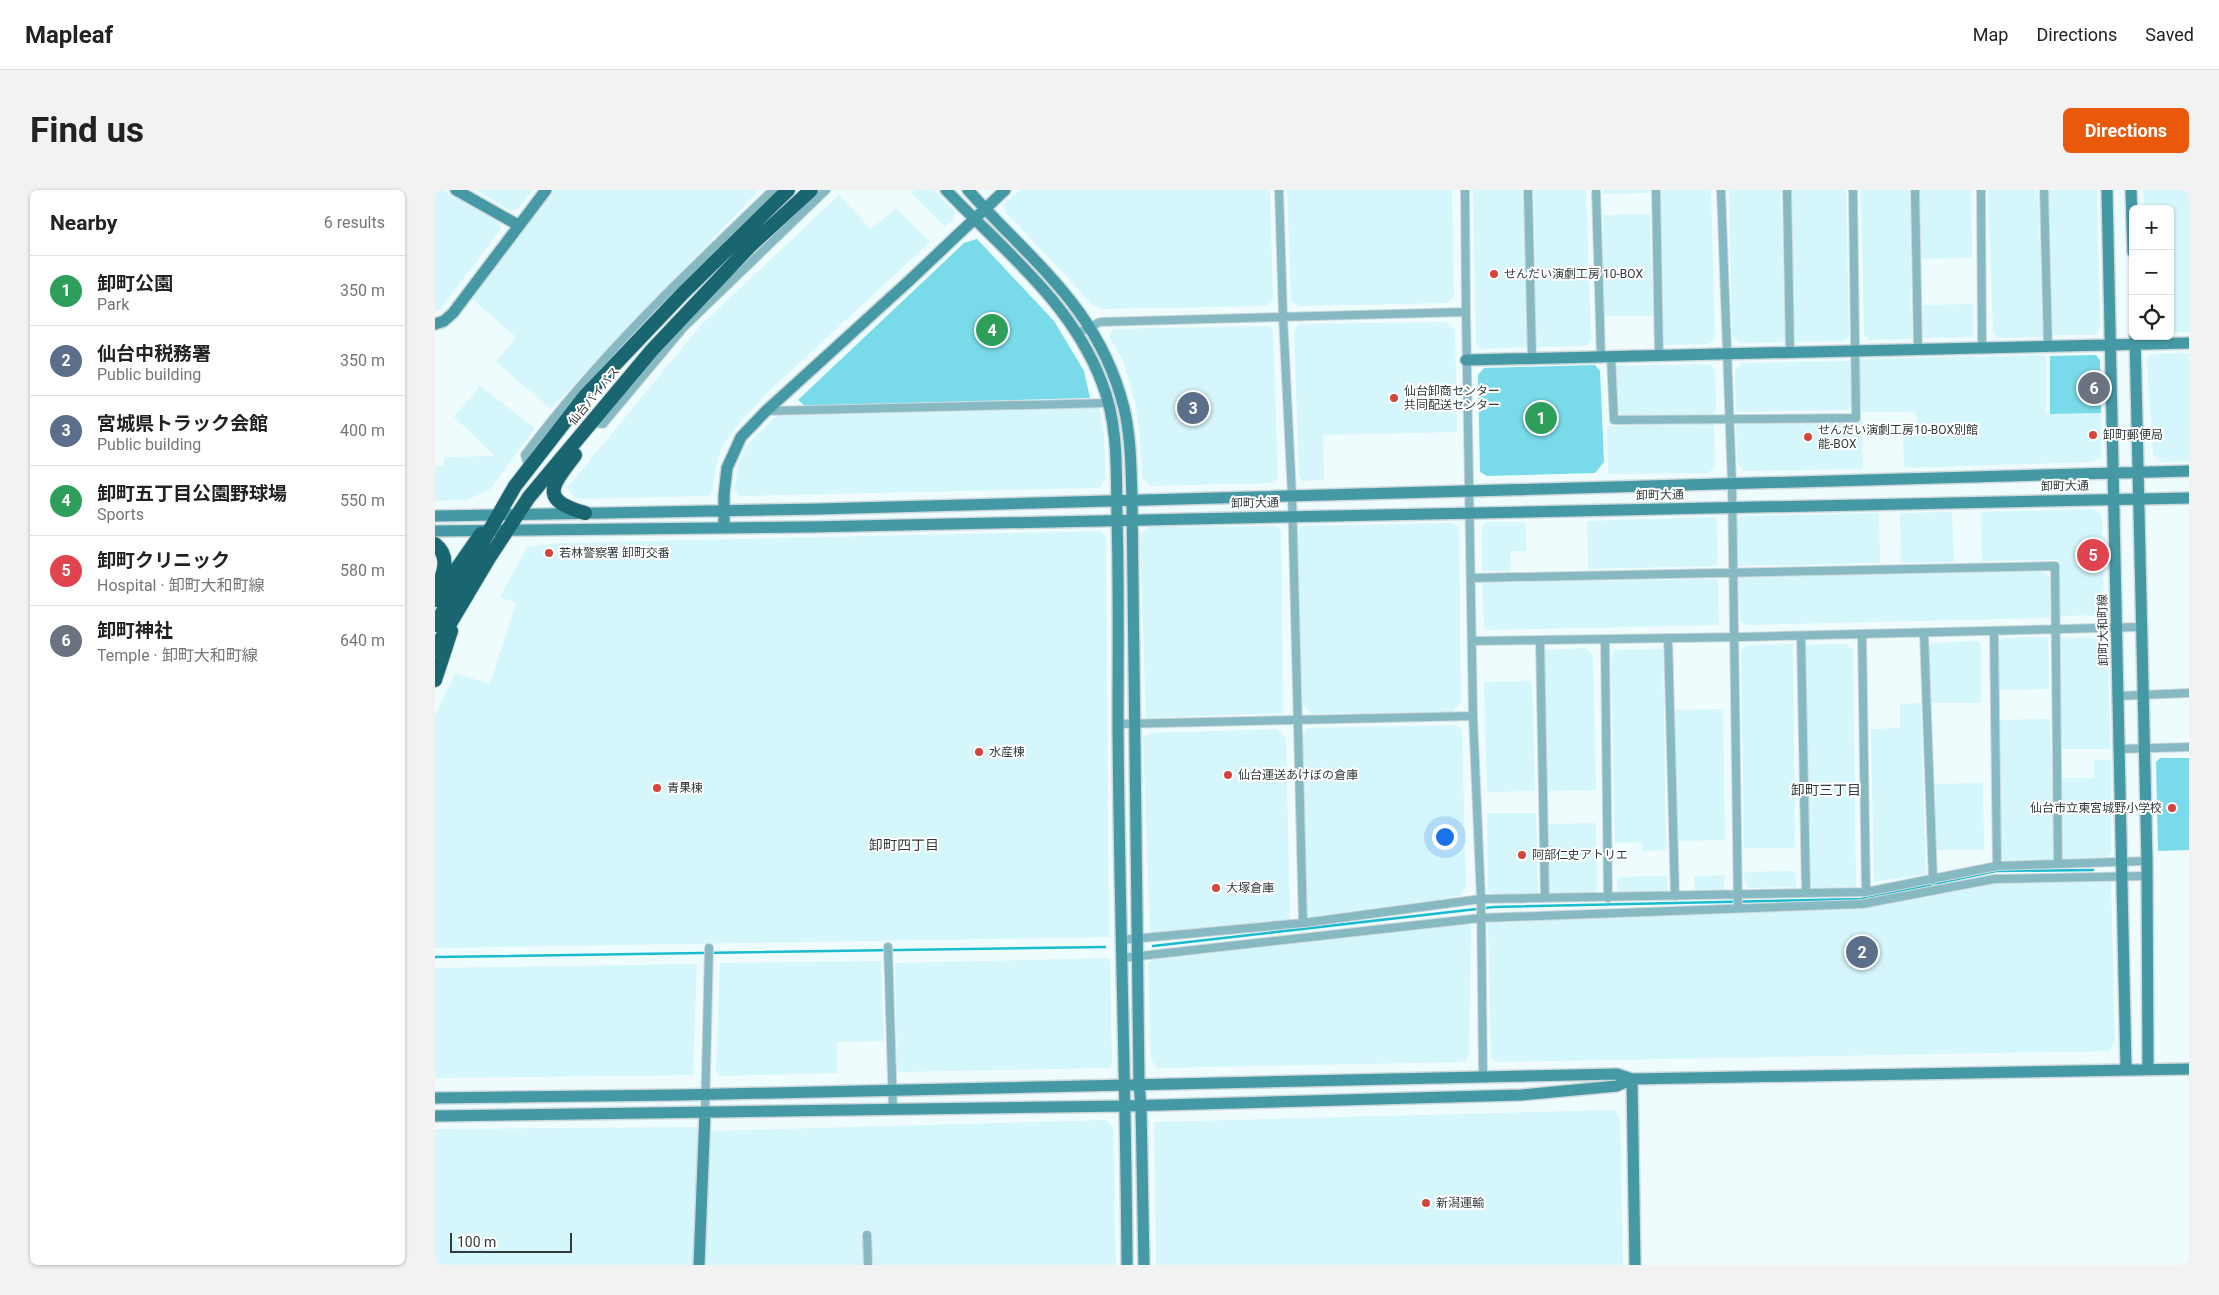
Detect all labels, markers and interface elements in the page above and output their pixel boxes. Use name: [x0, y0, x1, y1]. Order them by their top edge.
text: Mapleaf: [25, 21, 113, 49]
text: Map: [1973, 24, 2008, 45]
text: Directions: [2036, 24, 2117, 45]
text: Saved: [2145, 24, 2194, 45]
button: Directions: [2063, 108, 2189, 153]
text: Find us: [30, 110, 144, 151]
map controls: [2129, 205, 2174, 340]
button: +: [2129, 205, 2174, 250]
text: Nearby: [50, 211, 117, 235]
text: 6 results: [324, 213, 385, 232]
button: −: [2129, 250, 2174, 295]
place label: せんだい演劇工房 10-BOX: [1504, 267, 1643, 281]
marker: せんだい演劇工房 10-BOX: [1488, 268, 1500, 280]
text: 卸町公園: [97, 272, 173, 295]
text: 1: [61, 281, 71, 300]
text: 350 m: [340, 281, 385, 300]
text: Park: [97, 295, 129, 314]
button: locate: [2129, 295, 2174, 340]
pin: 4: [976, 311, 1008, 349]
text: 仙台中税務署: [97, 342, 211, 365]
text: 2: [61, 351, 71, 370]
text: 350 m: [340, 351, 385, 370]
street label: 仙台バイパス: [566, 364, 622, 428]
text: Public building: [97, 365, 201, 384]
pin: 6: [2078, 369, 2110, 407]
place label: 仙台卸商センター 共同配送センター: [1404, 384, 1500, 412]
pin: 3: [1177, 389, 1209, 427]
marker: 仙台卸商センター 共同配送センター: [1388, 392, 1400, 404]
pin: 1: [1525, 399, 1557, 437]
text: 宮城県トラック会館: [97, 412, 268, 435]
text: 3: [61, 421, 71, 440]
text: 400 m: [340, 421, 385, 440]
place label: せんだい演劇工房10-BOX別館 能-BOX: [1818, 423, 1978, 451]
place label: 卸町郵便局: [2103, 428, 2163, 442]
marker: 卸町郵便局: [2087, 429, 2099, 441]
marker: せんだい演劇工房10-BOX別館 能-BOX: [1802, 431, 1814, 443]
text: Public building: [97, 435, 201, 454]
street label: 卸町大通: [2041, 479, 2089, 493]
text: 卸町五丁目公園野球場: [97, 482, 287, 505]
street label: 卸町大通: [1636, 488, 1684, 502]
text: 4: [61, 491, 71, 510]
text: 550 m: [340, 491, 385, 510]
street label: 卸町大通: [1231, 496, 1279, 510]
text: Sports: [97, 505, 144, 524]
pin: 5: [2077, 536, 2109, 574]
place label: 若林警察署 卸町交番: [559, 546, 670, 560]
marker: 若林警察署 卸町交番: [543, 547, 555, 559]
text: 卸町クリニック: [97, 549, 230, 572]
text: 5: [61, 561, 71, 580]
text: 580 m: [340, 561, 385, 580]
text: Hospital · 卸町大和町線: [97, 576, 265, 595]
street label: 卸町大和町線: [2095, 594, 2111, 666]
text: 卸町神社: [97, 619, 173, 642]
text: 6: [61, 631, 71, 650]
text: 640 m: [340, 631, 385, 650]
text: Temple · 卸町大和町線: [97, 646, 258, 665]
place label: 水産棟: [989, 745, 1025, 759]
marker: 水産棟: [973, 746, 985, 758]
place label: 仙台運送あけぼの倉庫: [1238, 768, 1358, 782]
marker: 仙台運送あけぼの倉庫: [1222, 769, 1234, 781]
place label: 青果棟: [667, 781, 703, 795]
marker: 青果棟: [651, 782, 663, 794]
district label: 卸町三丁目: [1791, 782, 1861, 798]
place label: 仙台市立東宮城野小学校: [2030, 801, 2162, 815]
marker: 仙台市立東宮城野小学校: [2166, 802, 2178, 814]
your location: [1432, 824, 1458, 850]
district label: 卸町四丁目: [869, 837, 939, 853]
place label: 阿部仁史アトリエ: [1532, 848, 1628, 862]
marker: 阿部仁史アトリエ: [1516, 849, 1528, 861]
place label: 大塚倉庫: [1226, 881, 1274, 895]
marker: 大塚倉庫: [1210, 882, 1222, 894]
pin: 2: [1846, 933, 1878, 971]
place label: 新潟運輸: [1436, 1196, 1484, 1210]
marker: 新潟運輸: [1420, 1197, 1432, 1209]
scale bar: [450, 1230, 573, 1253]
text: 100 m: [457, 1234, 496, 1250]

